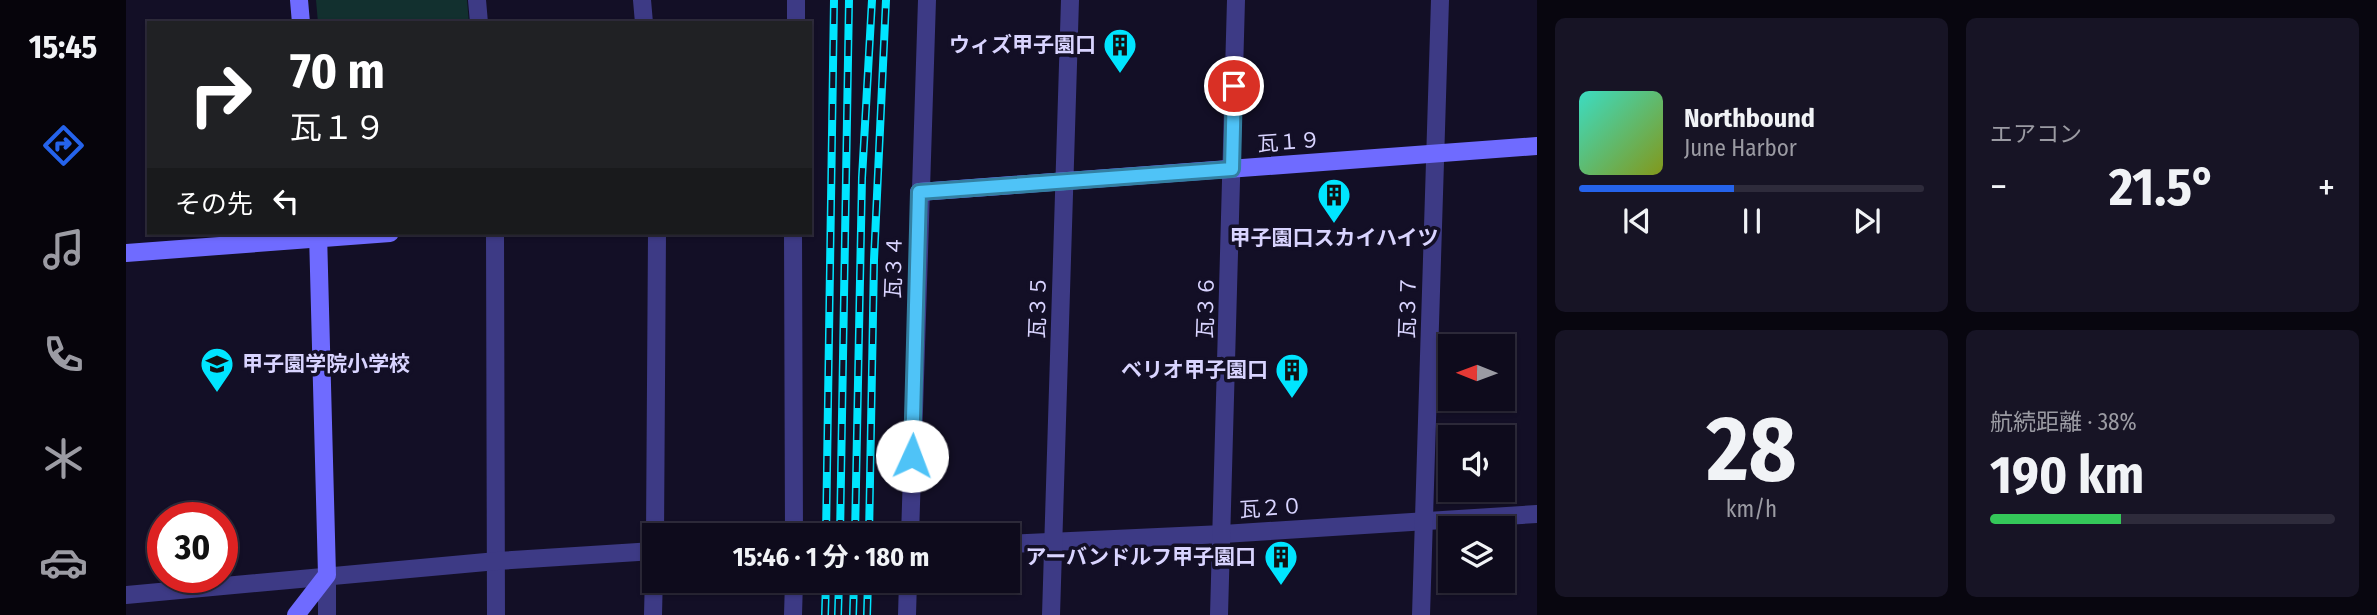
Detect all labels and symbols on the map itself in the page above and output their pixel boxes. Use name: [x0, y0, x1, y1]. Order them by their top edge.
building icon: ウィズ甲子園口: [1101, 26, 1139, 75]
place label: ウィズ甲子園口: [949, 32, 1096, 58]
pin: [1204, 56, 1264, 116]
street label: 瓦１９: [1257, 127, 1321, 157]
building icon: 甲子園口スカイハイツ: [1315, 176, 1353, 225]
place label: 甲子園口スカイハイツ: [1229, 225, 1439, 251]
street label: 瓦３４: [880, 235, 908, 299]
street label: 瓦３５: [1024, 275, 1052, 339]
street label: 瓦３６: [1192, 275, 1220, 339]
street label: 瓦３７: [1394, 275, 1422, 339]
north arrow: [1438, 334, 1516, 411]
school or university icon: 甲子園学院小学校: [198, 345, 236, 394]
place label: 甲子園学院小学校: [242, 351, 410, 377]
building icon: ベリオ甲子園口: [1273, 351, 1311, 400]
place label: ベリオ甲子園口: [1121, 357, 1268, 383]
position arrow: [875, 419, 949, 493]
street label: 瓦２０: [1239, 493, 1303, 523]
speed limit sign: 30: [147, 502, 238, 593]
building icon: アーバンドルフ甲子園口: [1262, 538, 1300, 587]
place label: アーバンドルフ甲子園口: [1025, 544, 1256, 570]

